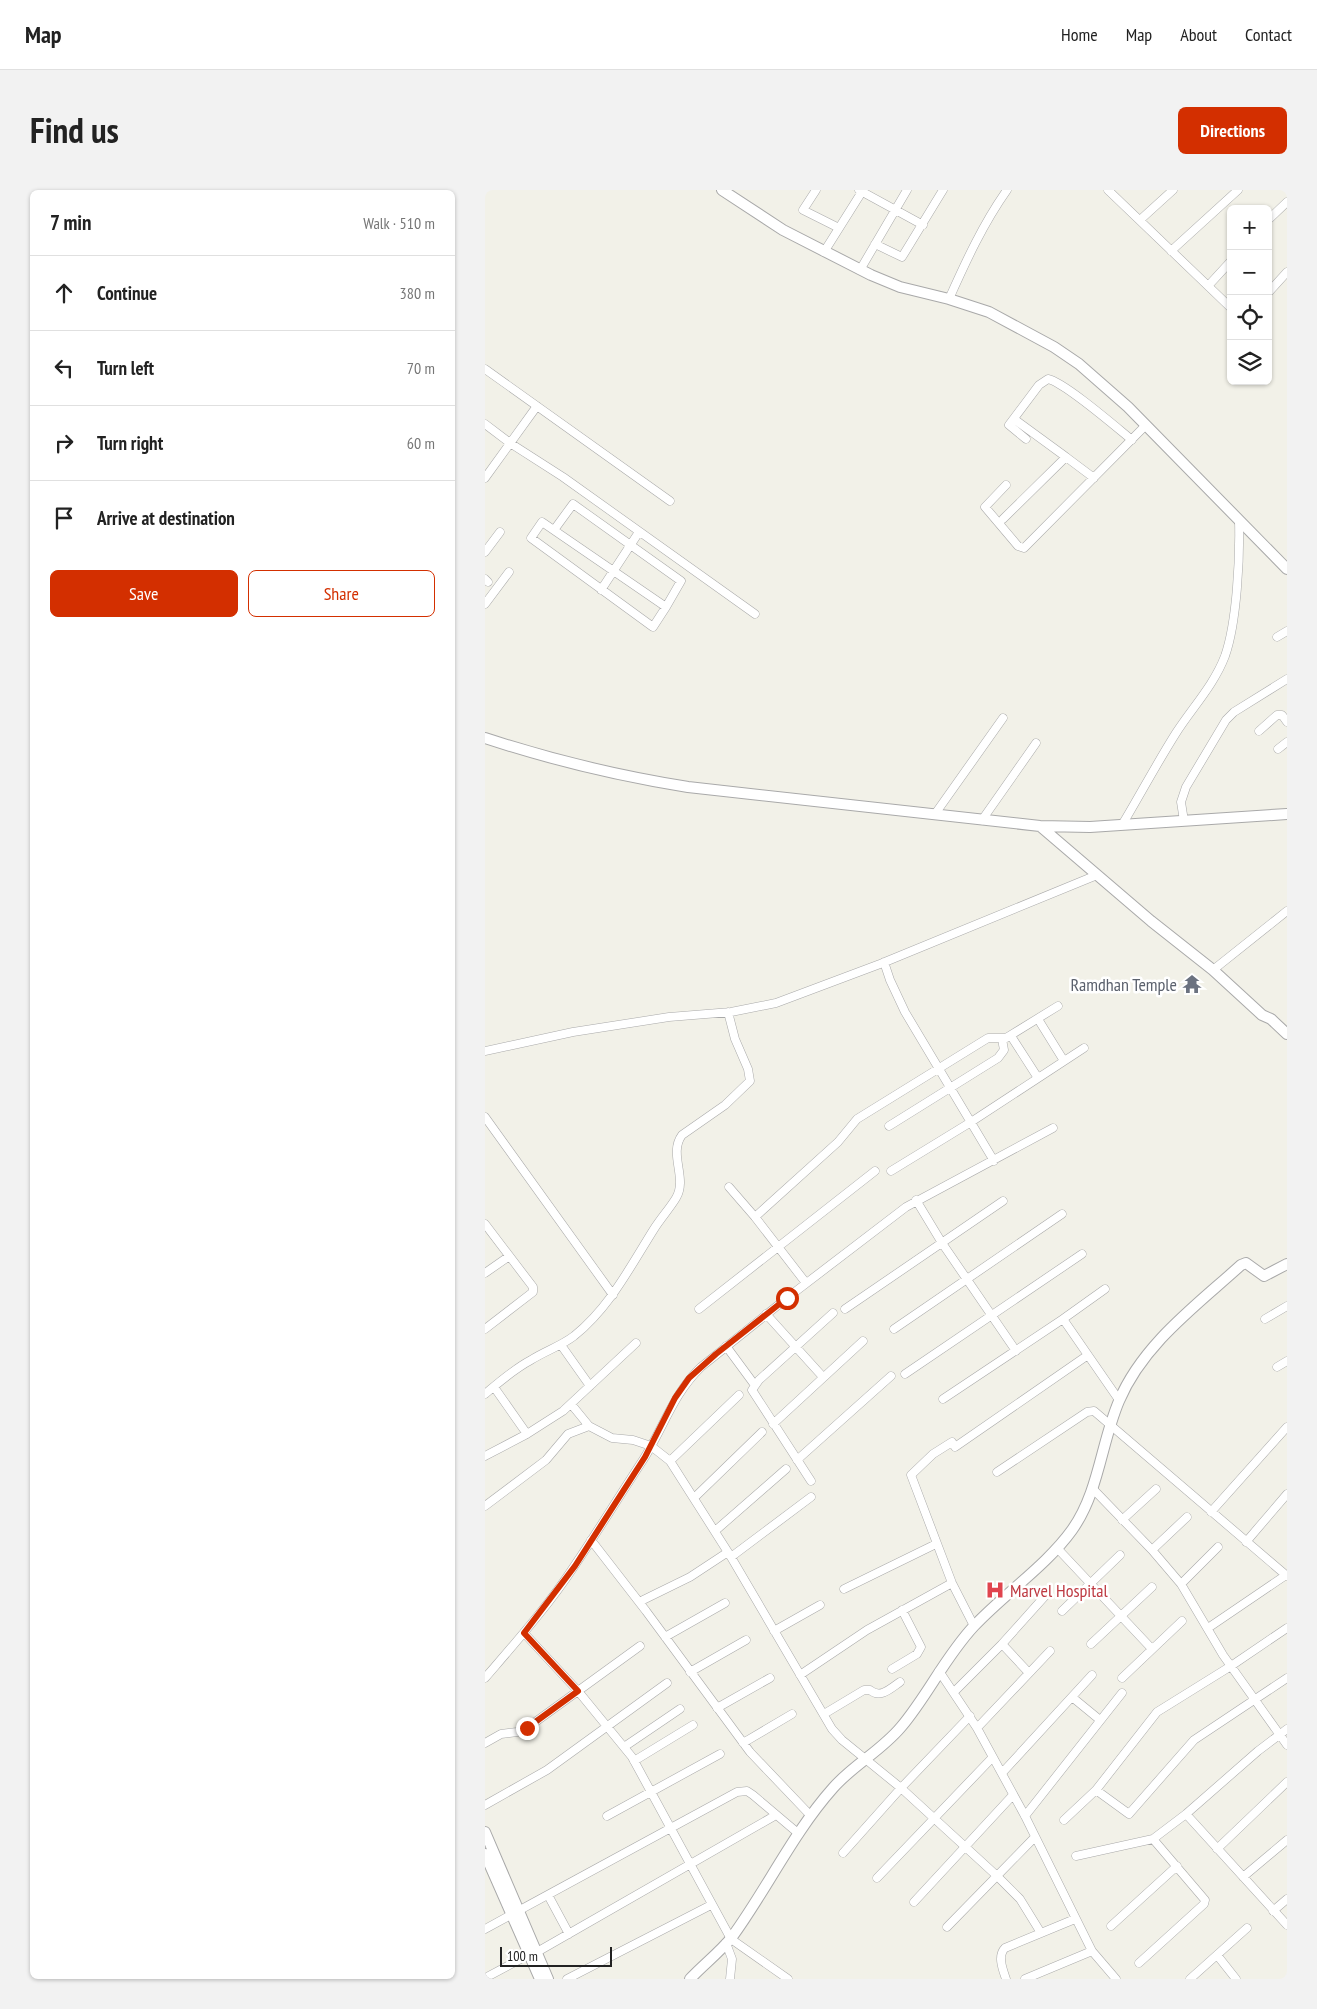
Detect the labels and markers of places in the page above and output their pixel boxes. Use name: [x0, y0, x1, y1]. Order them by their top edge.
place label: Ramdhan Temple: [1070, 973, 1177, 996]
temple icon: Ramdhan Temple: [1181, 973, 1203, 995]
hospital icon: Marvel Hospital: [984, 1579, 1006, 1601]
place label: Marvel Hospital: [1010, 1579, 1108, 1602]

